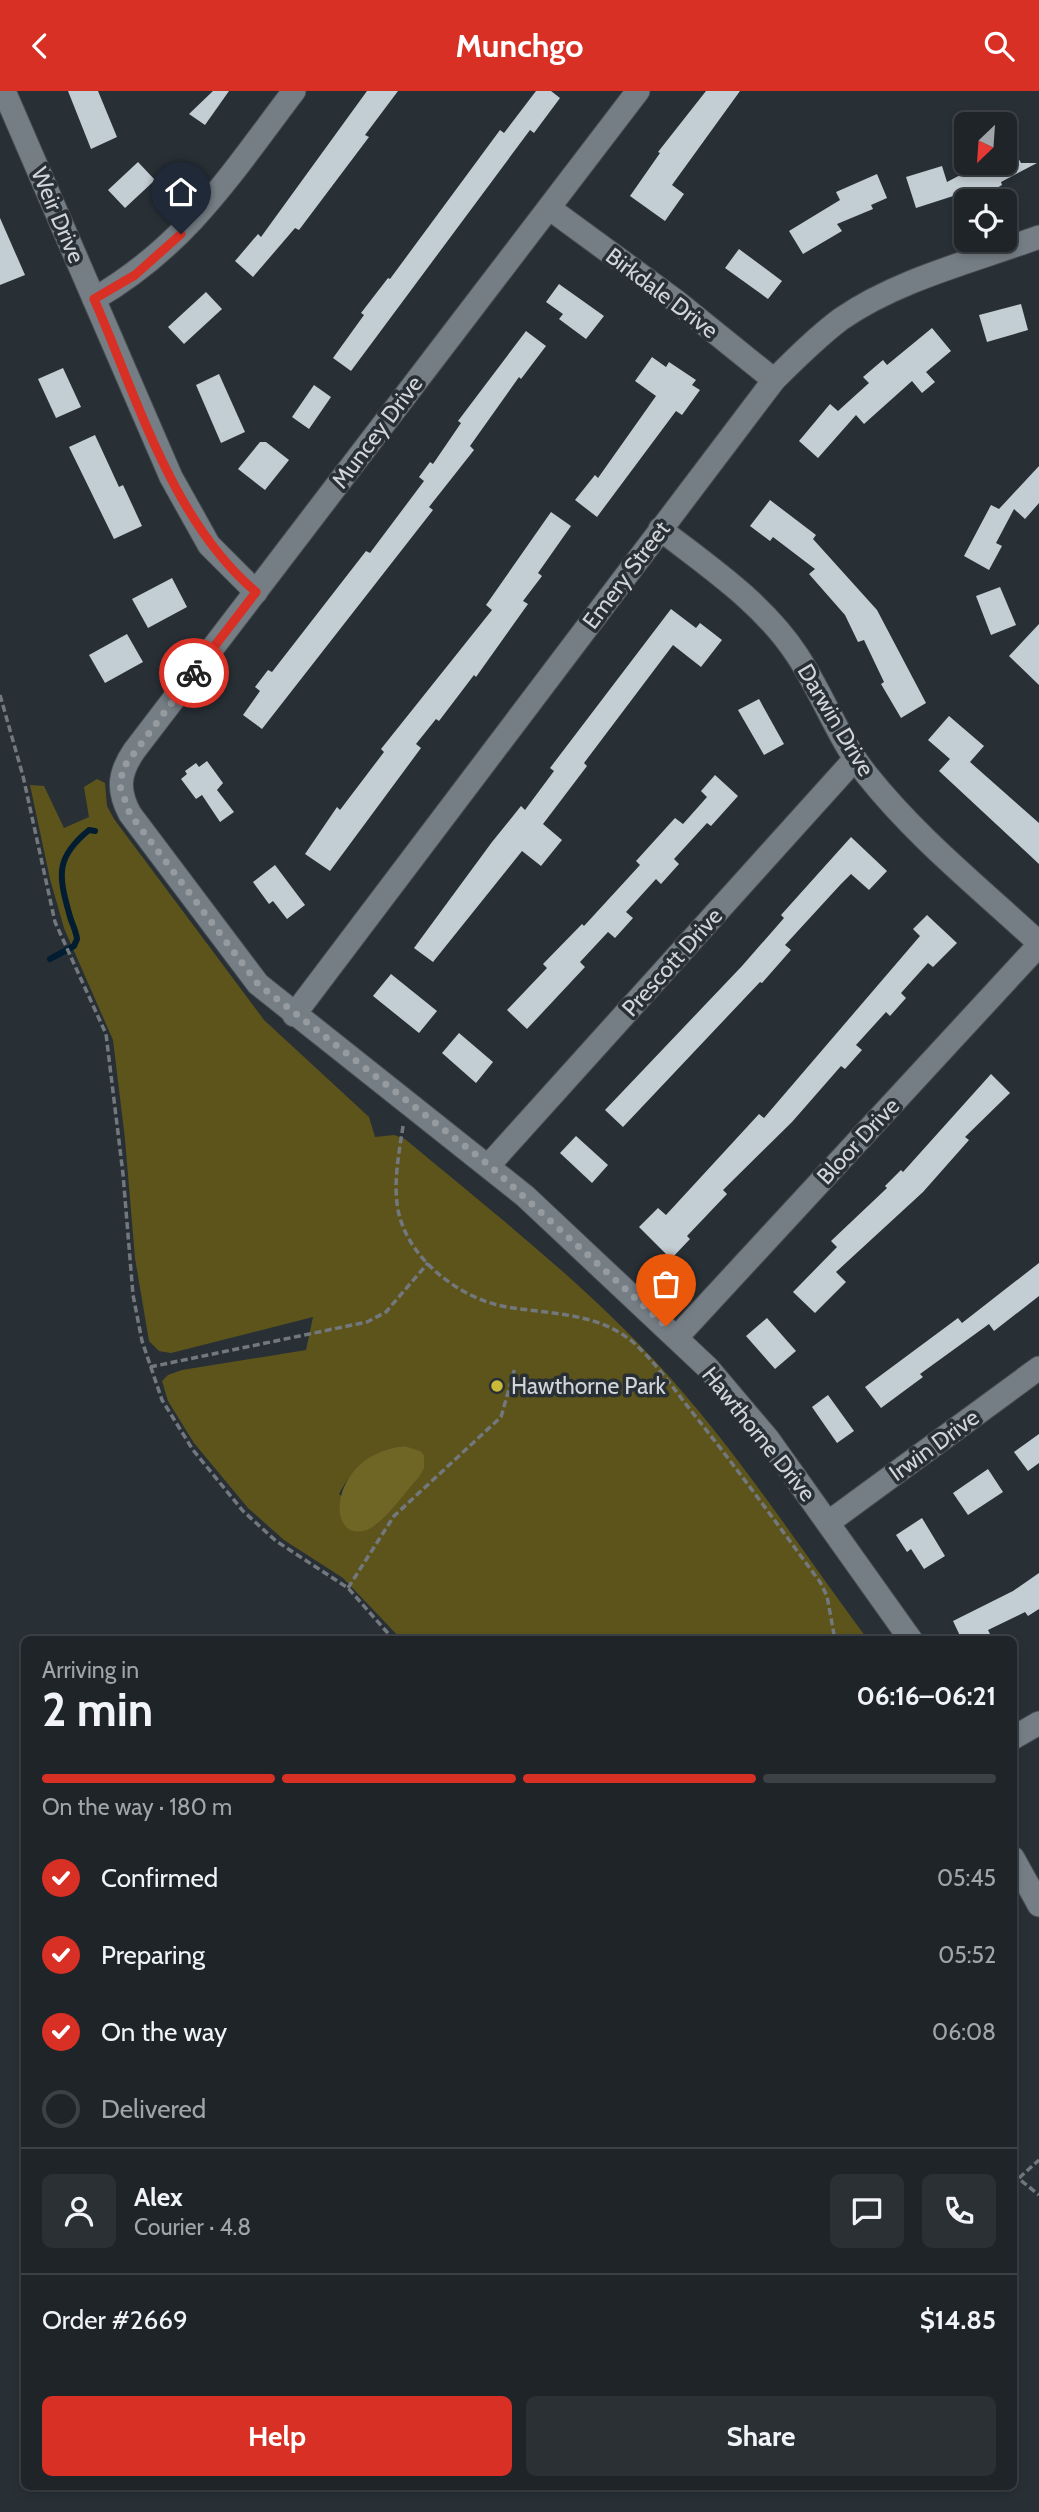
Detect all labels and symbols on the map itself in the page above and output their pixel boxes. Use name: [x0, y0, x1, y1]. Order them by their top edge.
north arrow: [954, 112, 1017, 175]
pin: [151, 162, 211, 234]
street label: Weir Drive: [25, 163, 91, 267]
street label: Birkdale Drive: [600, 242, 724, 344]
street label: Muncey Drive: [326, 370, 429, 494]
street label: Emery Street: [576, 515, 676, 634]
courier: [159, 638, 229, 708]
street label: Darwin Drive: [792, 659, 881, 781]
street label: Prescott Drive: [616, 902, 728, 1022]
street label: Bloor Drive: [811, 1092, 905, 1190]
pin: [636, 1254, 696, 1326]
street label: Hawthorne Drive: [696, 1361, 822, 1507]
place label: Hawthorne Park: [511, 1372, 667, 1400]
marker: Hawthorne Park: [489, 1378, 505, 1394]
street label: Irwin Drive: [884, 1403, 985, 1487]

